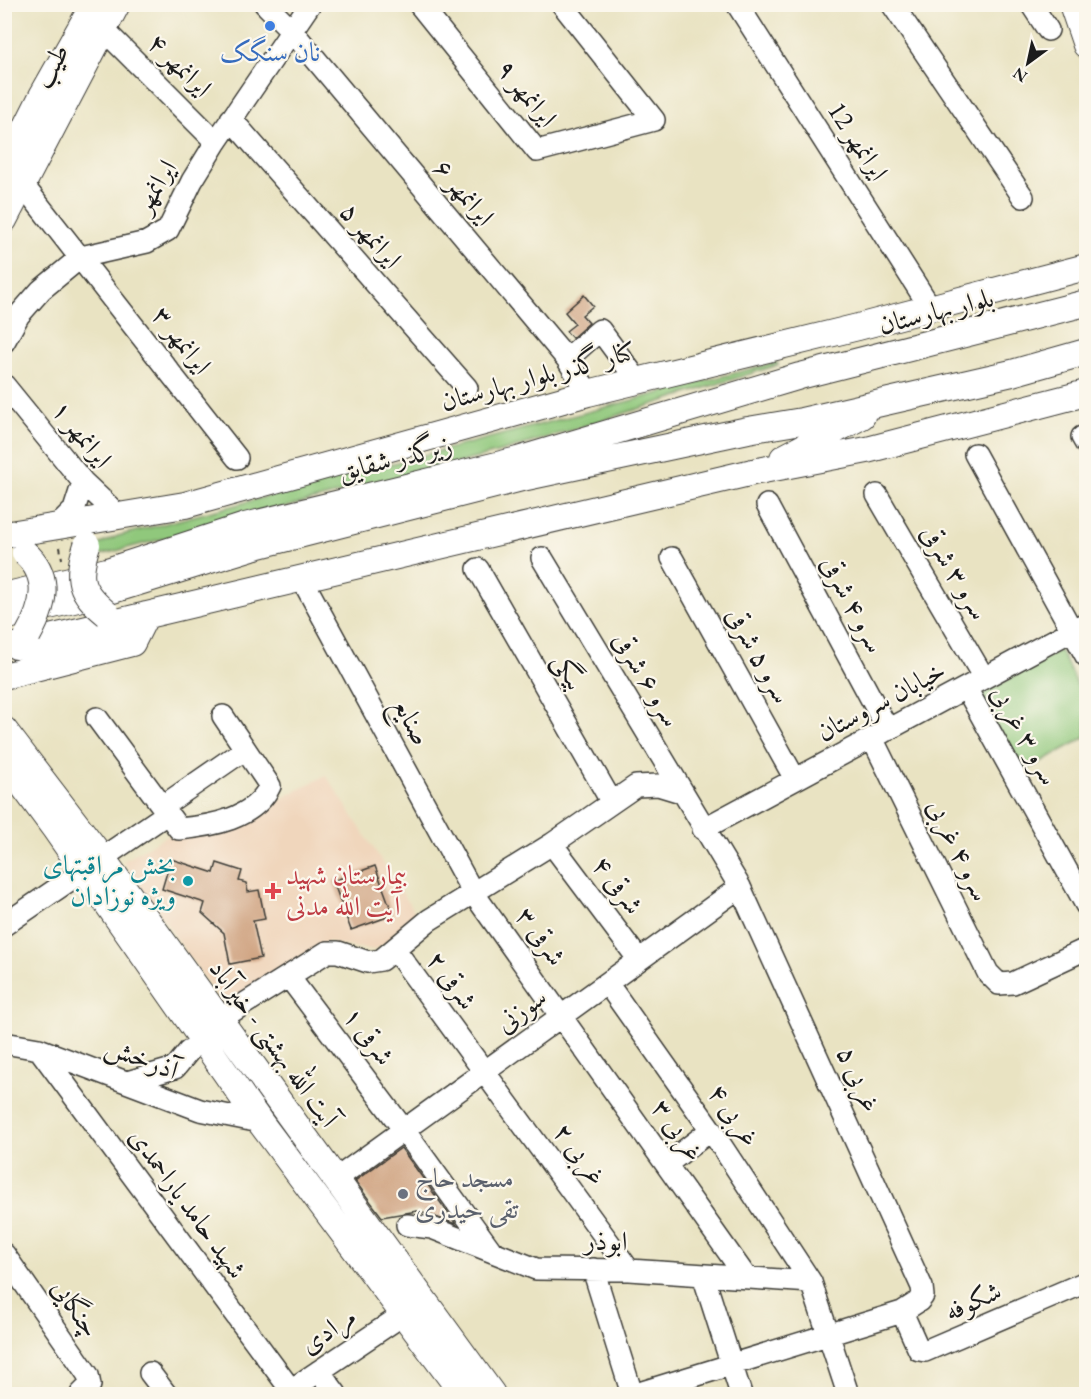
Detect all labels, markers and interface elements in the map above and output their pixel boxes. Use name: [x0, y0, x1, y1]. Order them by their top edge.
marker: نان سنگک: [263, 19, 277, 33]
street label: ایرانمهر ۴: [141, 25, 220, 104]
north arrow: [998, 33, 1058, 93]
place label: نان سنگک: [220, 34, 320, 69]
street label: طیب: [24, 37, 77, 94]
street label: ایرانمهر ۹: [489, 52, 565, 134]
text: N: [1009, 63, 1031, 87]
street label: ایرانمهر 12: [820, 95, 897, 187]
street label: ایرانمهر ۶: [426, 151, 503, 233]
street label: ایرانمهر: [123, 153, 184, 221]
street label: ایرانمهر ۵: [333, 194, 410, 275]
street label: بلوار بهارستان: [875, 279, 997, 342]
street label: ایرانمهر ۳: [145, 298, 220, 381]
street label: کنار گذر بلوار بهارستان: [436, 332, 639, 418]
street label: ایرانمهر ۱: [44, 393, 120, 475]
street label: زیرگذر شقایق: [334, 425, 456, 489]
street label: سرو ۳ شرقی: [913, 518, 997, 626]
street label: سرو ۴ شرقی: [812, 549, 894, 659]
street label: سرو ۵ شرقی: [718, 600, 800, 710]
street label: سرو ۶ شرقی: [605, 625, 689, 733]
street label: بیگی: [544, 646, 594, 696]
street label: خیابان سروستان: [810, 652, 952, 750]
street label: سرو ۳ غربی: [982, 678, 1067, 792]
street label: صنایع: [379, 690, 440, 755]
street label: سرو ۴ غربی: [918, 793, 999, 908]
place label: بخش مراقبتهای ویژه نوزادان: [42, 847, 176, 913]
street label: شرقی ۴: [584, 848, 652, 922]
place label: بیمارستان شهید آیت الله مدنی: [286, 857, 408, 923]
marker: بخش مراقبتهای ویژه نوزادان: [181, 874, 195, 888]
marker: بیمارستان شهید آیت الله مدنی: [264, 882, 282, 900]
street label: شرقی ۳: [507, 899, 575, 973]
street label: شرقی ۲: [418, 943, 486, 1017]
street label: آیت الله بهشتی - خیرآباد: [200, 950, 351, 1137]
street label: سوزنی: [488, 979, 553, 1040]
street label: شرقی ۱: [335, 999, 403, 1073]
street label: آذرخش: [100, 1028, 187, 1089]
street label: غربی ۵: [828, 1040, 889, 1118]
street label: غربی ۴: [699, 1076, 768, 1154]
street label: غربی ۳: [643, 1091, 713, 1169]
street label: غربی ۲: [544, 1115, 615, 1193]
street label: شهید حامد یاراحمدی: [122, 1120, 255, 1285]
place label: مسجد حاج تقی حیدری: [415, 1160, 519, 1228]
marker: مسجد حاج تقی حیدری: [396, 1187, 410, 1201]
street label: ابوذر: [581, 1223, 628, 1258]
street label: چنگایی: [43, 1272, 109, 1344]
street label: شکوفه: [939, 1273, 1007, 1328]
street label: مرادی: [293, 1298, 364, 1363]

